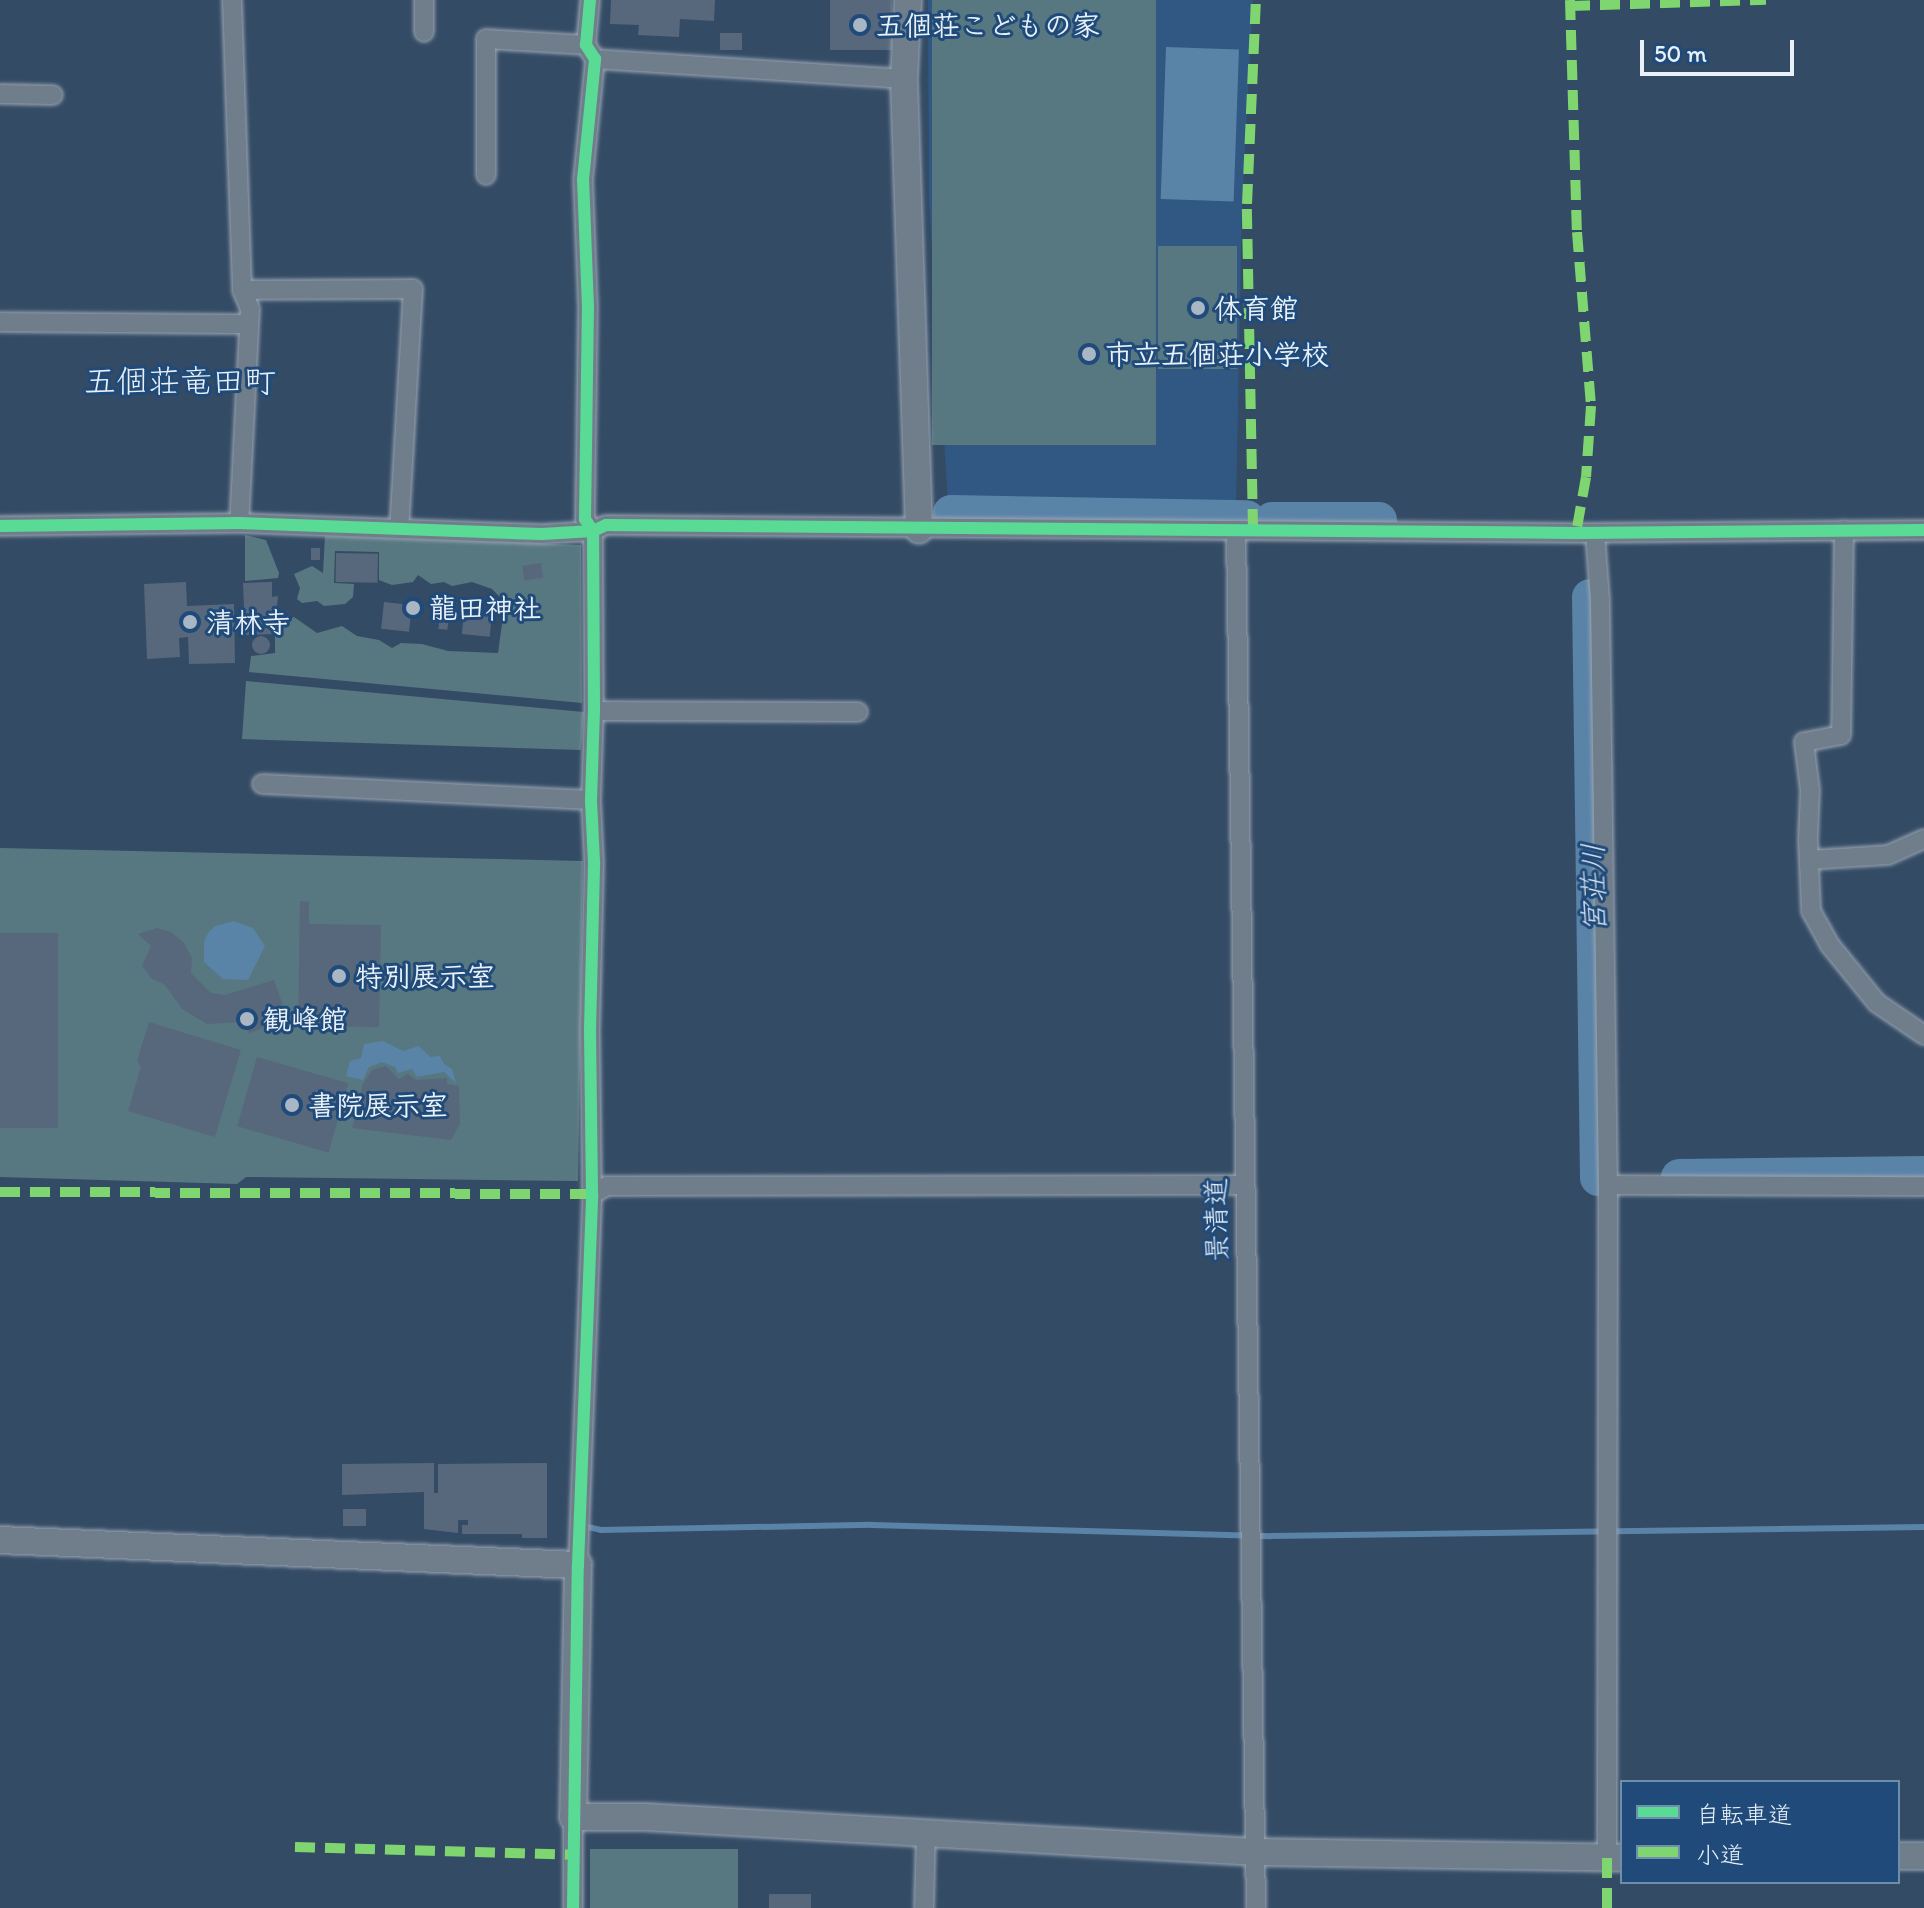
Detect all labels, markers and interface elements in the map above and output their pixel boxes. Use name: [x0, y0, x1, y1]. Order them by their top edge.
place label: 五個荘こどもの家: [876, 8, 1100, 42]
marker: 五個荘こどもの家: [851, 16, 869, 34]
scale bar: [1644, 24, 1798, 74]
text: 50 m: [1654, 39, 1707, 68]
place label: 体育館: [1214, 291, 1298, 325]
marker: 体育館: [1189, 299, 1207, 317]
place label: 市立五個荘小学校: [1105, 337, 1329, 371]
marker: 市立五個荘小学校: [1080, 345, 1098, 363]
district label: 五個荘竜田町: [84, 362, 276, 400]
place label: 龍田神社: [429, 591, 541, 625]
marker: 龍田神社: [404, 599, 422, 617]
place label: 清林寺: [206, 605, 290, 639]
marker: 清林寺: [181, 613, 199, 631]
water label: 宮荘川: [1575, 843, 1613, 933]
place label: 特別展示室: [355, 959, 495, 993]
marker: 特別展示室: [330, 967, 348, 985]
place label: 観峰館: [263, 1002, 347, 1036]
marker: 観峰館: [238, 1010, 256, 1028]
place label: 書院展示室: [308, 1088, 448, 1122]
marker: 書院展示室: [283, 1096, 301, 1114]
street label: 景清道: [1198, 1178, 1234, 1262]
legend: [1620, 1780, 1900, 1884]
text: 自転車道: [1696, 1800, 1792, 1829]
text: 小道: [1696, 1840, 1744, 1869]

